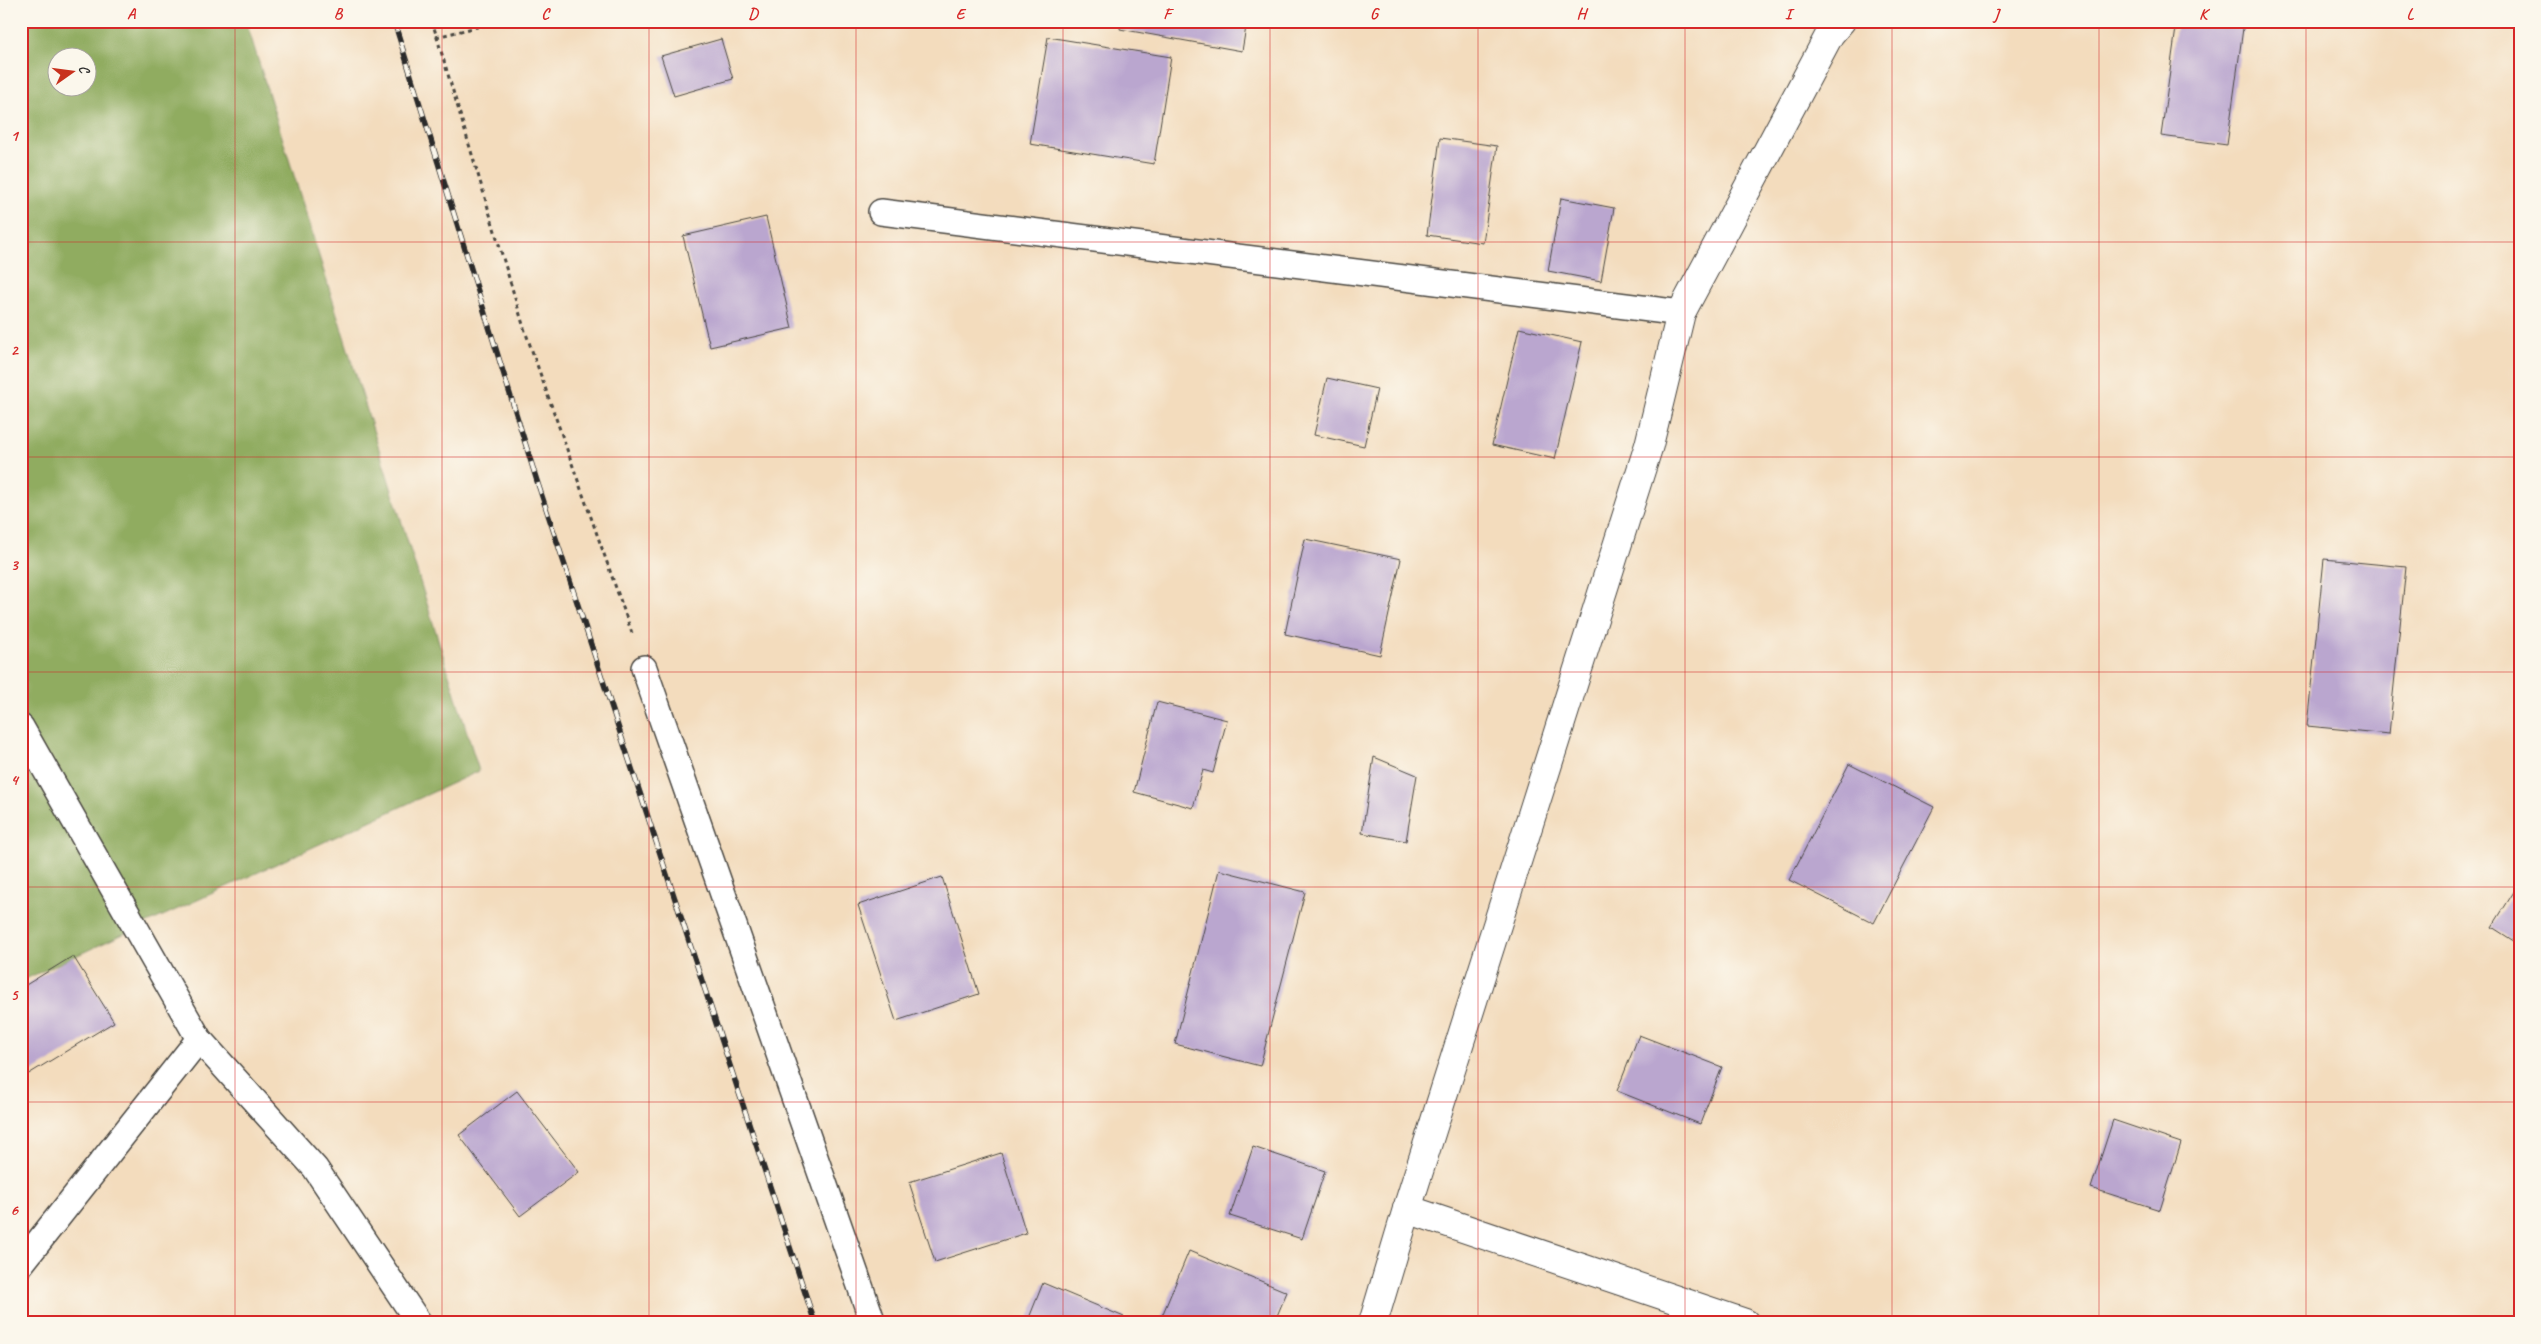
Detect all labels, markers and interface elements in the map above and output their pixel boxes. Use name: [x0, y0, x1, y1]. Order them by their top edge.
text: A: [127, 4, 137, 24]
text: B: [334, 4, 344, 24]
text: C: [541, 4, 551, 24]
text: D: [748, 4, 759, 24]
text: E: [956, 4, 967, 24]
text: F: [1163, 4, 1174, 24]
text: G: [1370, 4, 1380, 24]
text: H: [1576, 4, 1588, 24]
text: I: [1785, 4, 1795, 24]
text: J: [1992, 4, 2001, 24]
text: K: [2199, 4, 2211, 24]
text: L: [2407, 4, 2415, 24]
north arrow: [48, 48, 98, 98]
text: С: [75, 64, 94, 76]
text: 1: [10, 126, 19, 146]
text: 2: [10, 340, 19, 360]
text: 3: [10, 555, 19, 575]
text: 4: [10, 770, 19, 790]
text: 5: [11, 985, 20, 1005]
text: 6: [10, 1200, 19, 1220]

